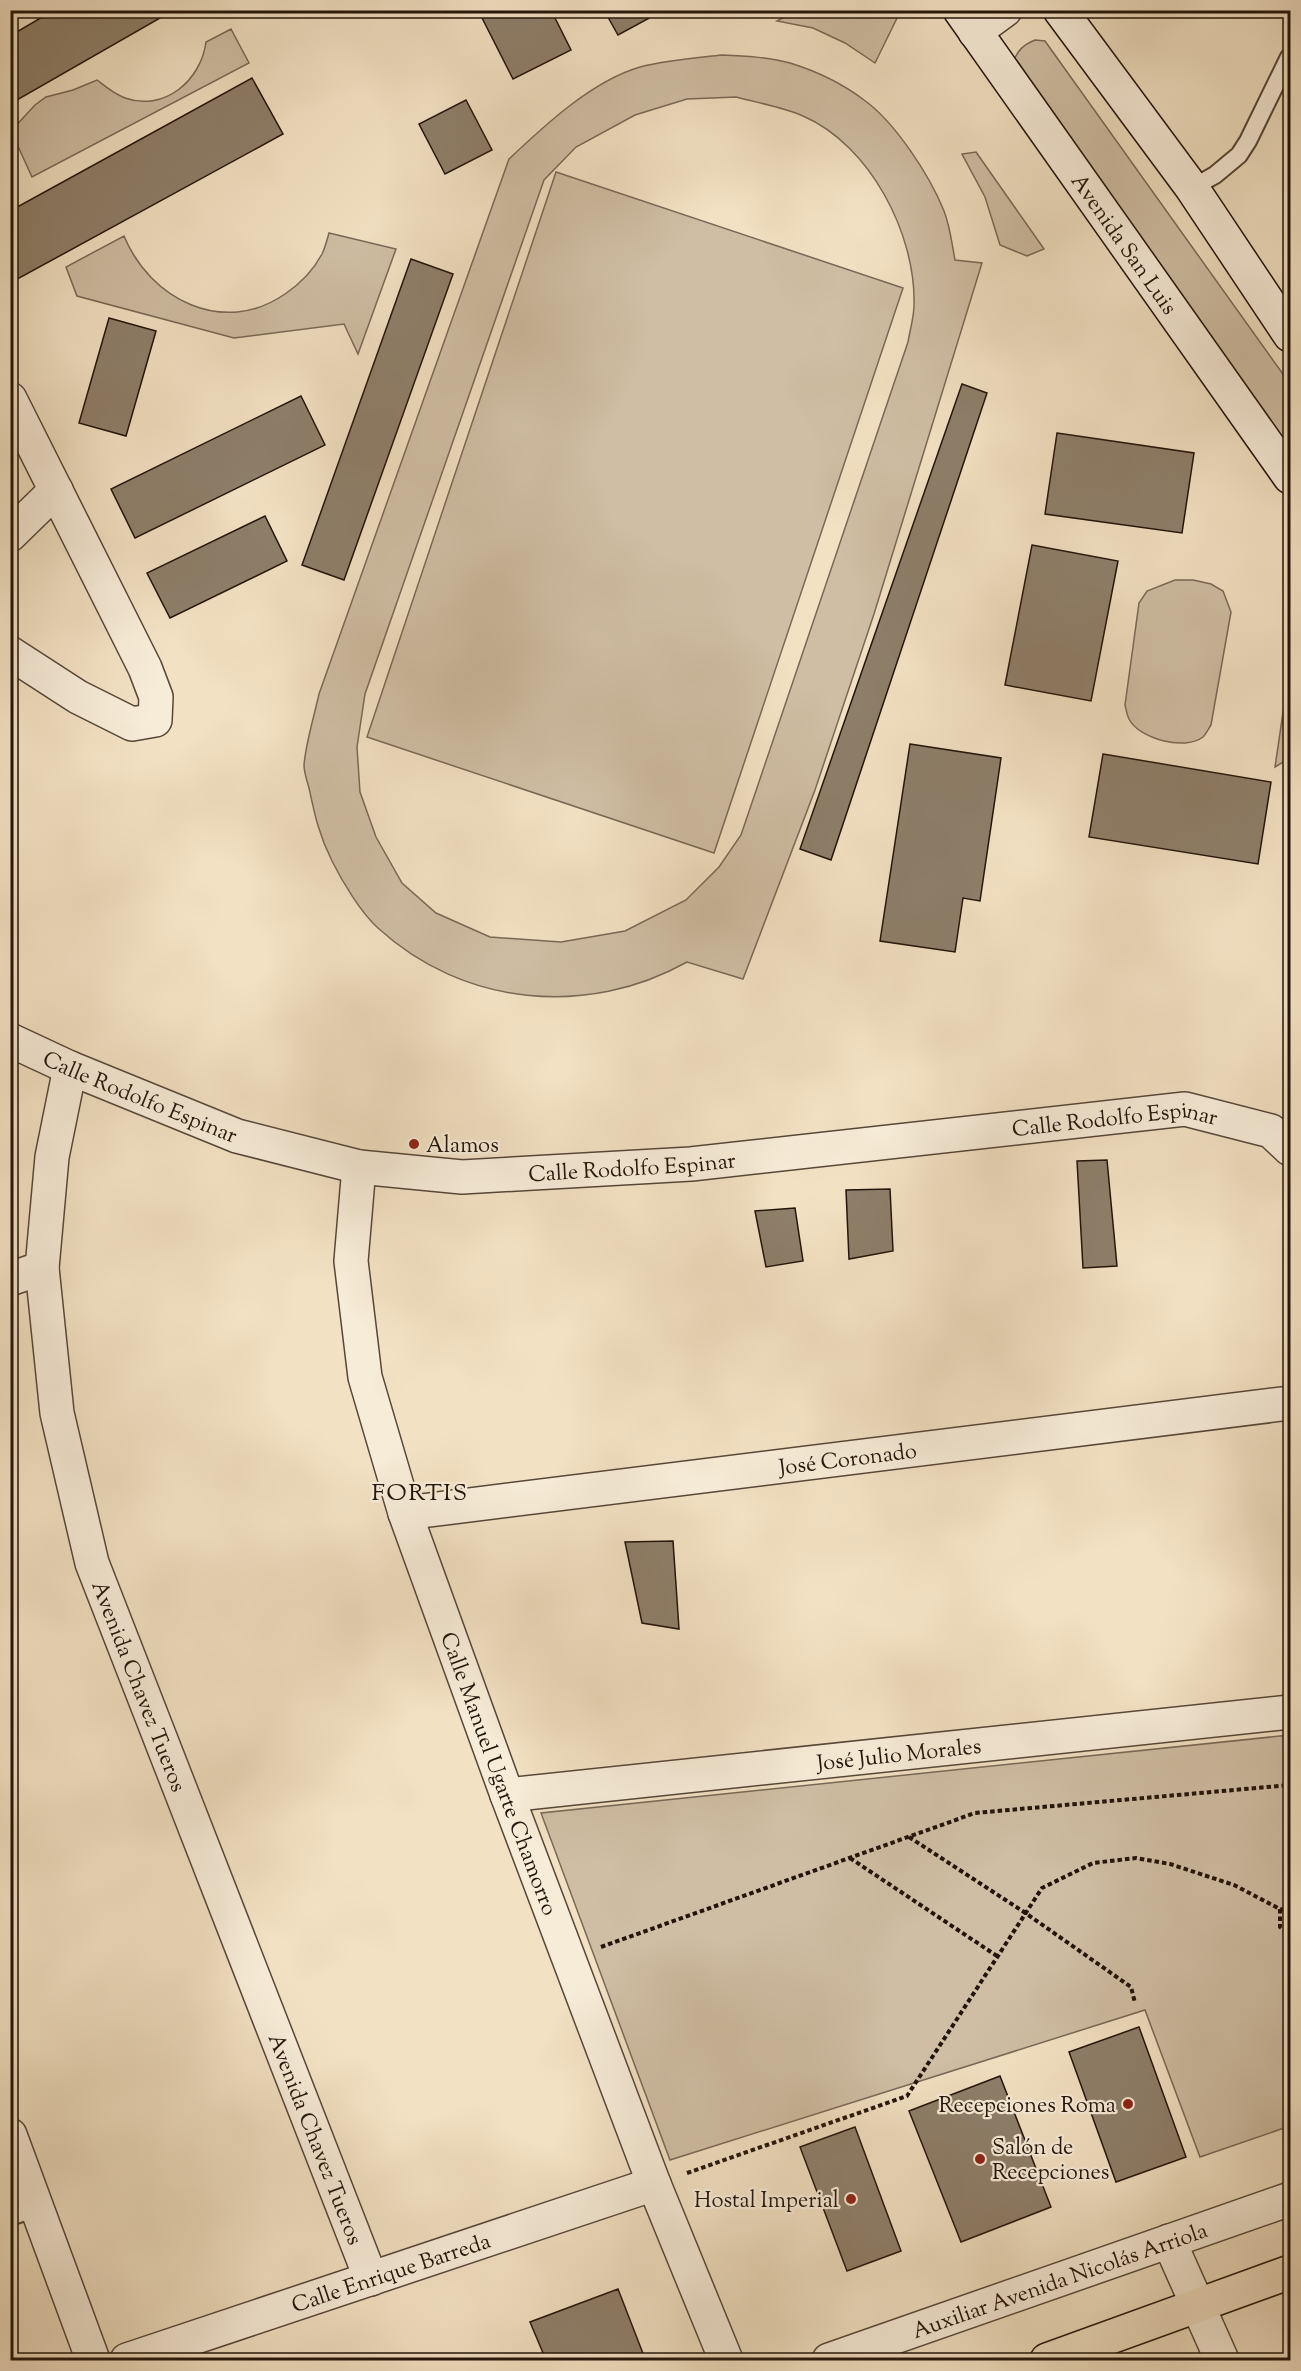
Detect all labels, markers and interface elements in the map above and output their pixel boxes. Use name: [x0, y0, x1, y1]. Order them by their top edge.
street label: Avenida San Luis: [1062, 168, 1184, 322]
street label: Calle Rodolfo Espinar: [37, 1044, 241, 1153]
street label: Calle Rodolfo Espinar: [1011, 1096, 1221, 1147]
place label: Alamos: [426, 1131, 499, 1163]
marker: Alamos: [407, 1137, 421, 1151]
street label: Calle Rodolfo Espinar: [527, 1146, 737, 1192]
street label: José Coronado: [776, 1437, 919, 1486]
district label: FORTIS: [372, 1477, 468, 1511]
street label: Avenida Chavez Tueros: [81, 1577, 193, 1797]
street label: Calle Manuel Ugarte Chamorro: [430, 1628, 564, 1921]
street label: José Julio Morales: [814, 1732, 983, 1781]
street label: Avenida Chavez Tueros: [258, 2030, 369, 2250]
place label: Recepciones Roma: [938, 2091, 1116, 2123]
marker: Recepciones Roma: [1121, 2097, 1135, 2111]
place label: Salón de Recepciones: [992, 2133, 1109, 2190]
marker: Salón de Recepciones: [973, 2152, 987, 2166]
place label: Hostal Imperial: [694, 2186, 839, 2218]
marker: Hostal Imperial: [844, 2192, 858, 2206]
street label: Auxiliar Avenida Nicolás Arriola: [908, 2216, 1212, 2349]
street label: Calle Enrique Barreda: [288, 2227, 495, 2323]

